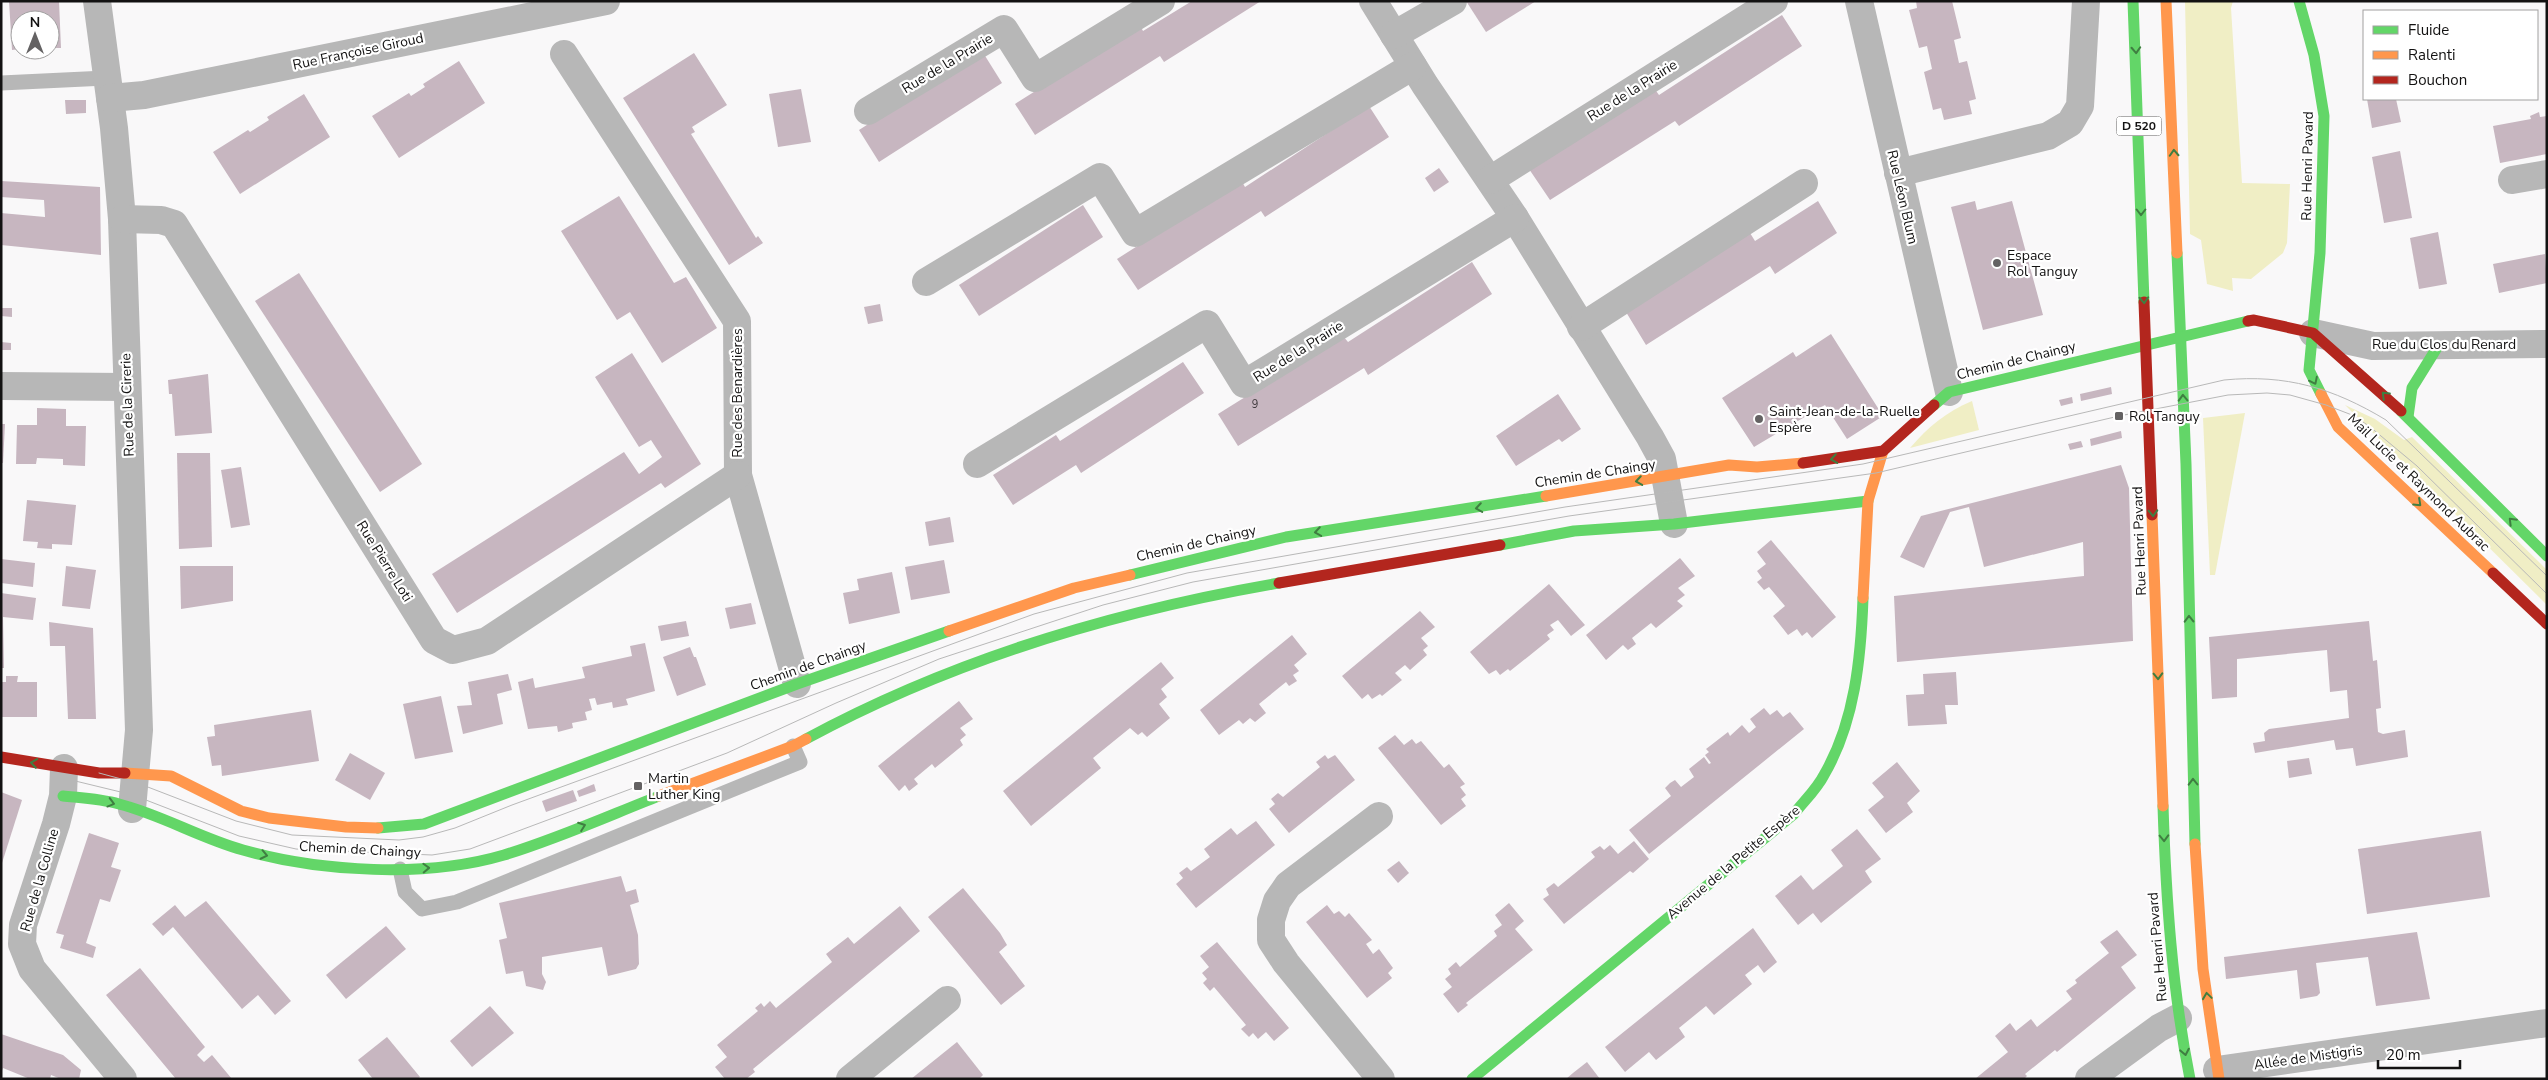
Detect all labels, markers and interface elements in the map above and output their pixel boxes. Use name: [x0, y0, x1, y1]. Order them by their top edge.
north arrow: [10, 10, 60, 60]
legend: [2363, 10, 2538, 100]
text: N: [30, 13, 40, 32]
text: Fluide: [2408, 20, 2449, 40]
street label: Rue Françoise Giroud: [291, 28, 425, 75]
street label: Rue de la Prairie: [898, 29, 996, 98]
text: Ralenti: [2408, 45, 2456, 65]
one-way arrow: [2130, 46, 2141, 54]
street label: Rue de la Prairie: [1584, 55, 1681, 126]
text: Bouchon: [2408, 70, 2467, 90]
street label: Rue Henri Pavard: [2297, 111, 2318, 221]
road number: D 520: [2116, 116, 2162, 136]
street label: Rue Léon Blum: [1882, 148, 1923, 246]
one-way arrow: [2168, 148, 2179, 156]
one-way arrow: [2136, 209, 2146, 217]
place label: Espace Rol Tanguy: [2007, 246, 2079, 281]
marker: Espace Rol Tanguy: [1991, 257, 2003, 269]
one-way arrow: [2138, 296, 2149, 304]
street label: Rue de la Prairie: [1250, 316, 1347, 387]
street label: Rue des Benardières: [728, 328, 747, 458]
street label: Rue du Clos du Renard: [2372, 335, 2516, 354]
street label: Chemin de Chaingy: [1955, 336, 2078, 384]
street label: Rue de la Cirerie: [116, 353, 139, 457]
one-way arrow: [2308, 375, 2318, 384]
one-way arrow: [2381, 392, 2390, 401]
one-way arrow: [2178, 394, 2188, 402]
house number: 9: [1252, 397, 1258, 412]
place label: Saint-Jean-de-la-Ruelle Espère: [1769, 402, 1920, 437]
place label: Rol Tanguy: [2129, 407, 2201, 426]
street label: Mail Lucie et Raymond Aubrac: [2343, 409, 2494, 556]
marker: Rol Tanguy: [2113, 410, 2125, 422]
marker: Saint-Jean-de-la-Ruelle Espère: [1753, 413, 1765, 425]
one-way arrow: [1830, 453, 1839, 463]
street label: Chemin de Chaingy: [1533, 454, 1658, 492]
one-way arrow: [1635, 475, 1643, 486]
street label: Rue Henri Pavard: [2128, 486, 2151, 596]
one-way arrow: [2412, 497, 2421, 506]
one-way arrow: [1474, 502, 1483, 512]
one-way arrow: [2147, 509, 2158, 517]
street label: Rue Pierre Loti: [352, 517, 417, 605]
one-way arrow: [2509, 518, 2518, 527]
street label: Chemin de Chaingy: [1134, 520, 1259, 566]
one-way arrow: [1314, 527, 1323, 537]
one-way arrow: [2184, 615, 2194, 622]
street label: Chemin de Chaingy: [747, 635, 870, 695]
one-way arrow: [2153, 672, 2163, 680]
one-way arrow: [30, 758, 38, 768]
place label: Martin Luther King: [648, 769, 720, 804]
one-way arrow: [2188, 777, 2198, 785]
marker: Martin Luther King: [632, 780, 644, 792]
one-way arrow: [106, 797, 115, 807]
street label: Avenue de la Petite Espère: [1663, 801, 1804, 924]
one-way arrow: [577, 822, 586, 832]
street label: Rue de la Colline: [16, 826, 63, 934]
one-way arrow: [2158, 834, 2169, 842]
street label: Chemin de Chaingy: [298, 837, 422, 862]
one-way arrow: [260, 849, 269, 860]
one-way arrow: [422, 863, 430, 874]
street label: Rue Henri Pavard: [2143, 892, 2172, 1002]
one-way arrow: [2202, 992, 2212, 1000]
scale bar: [2378, 1038, 2460, 1070]
street label: Allée de Mistigris: [2253, 1040, 2364, 1075]
text: 20 m: [2386, 1045, 2421, 1065]
one-way arrow: [2179, 1047, 2190, 1056]

